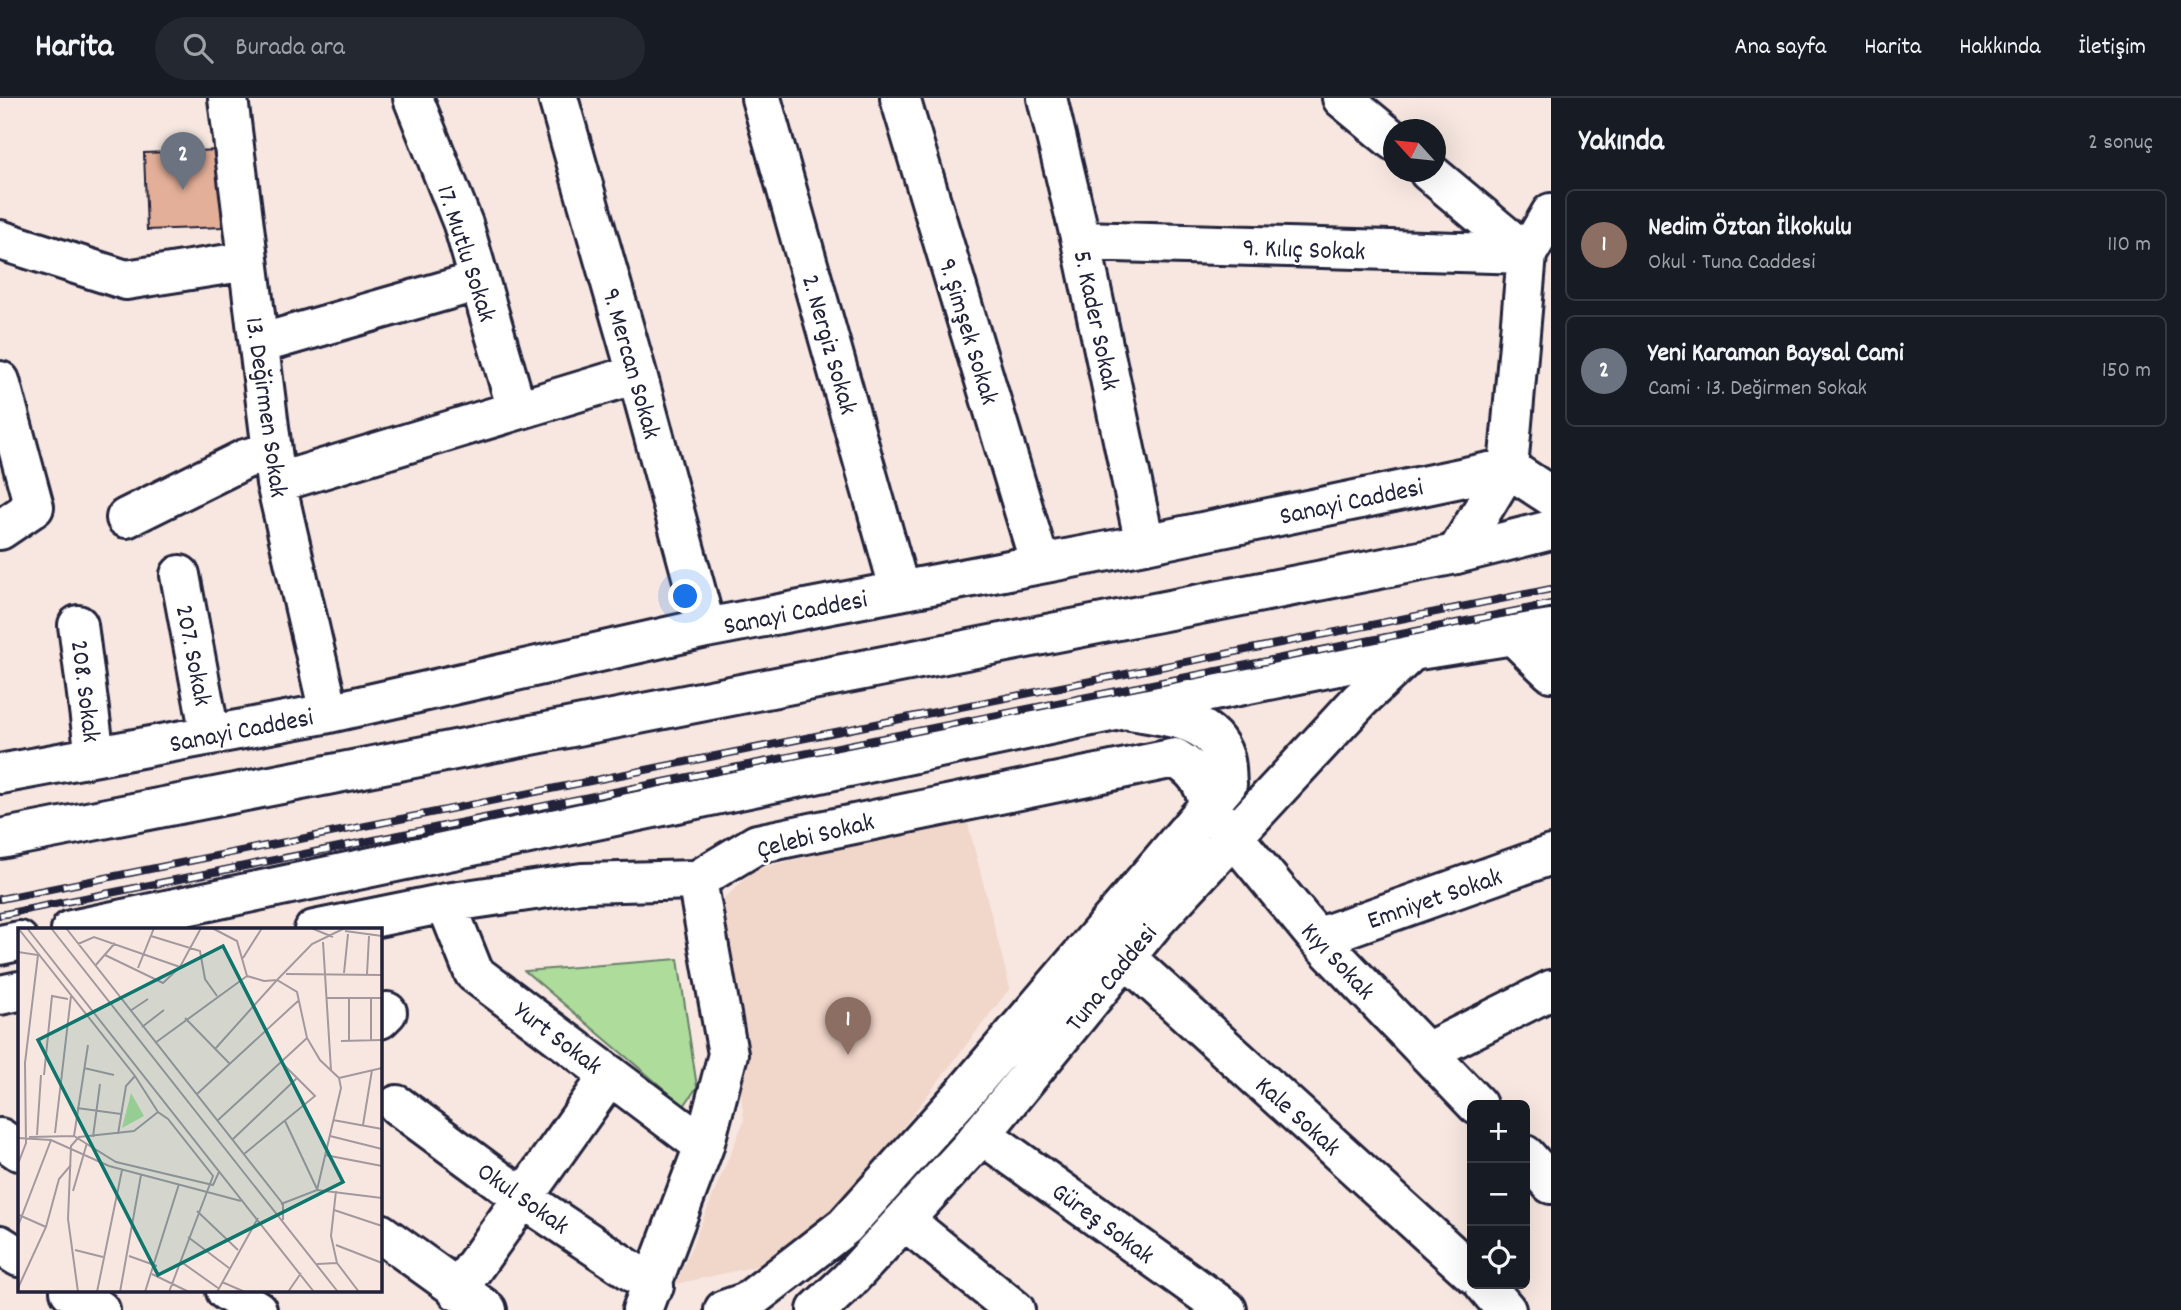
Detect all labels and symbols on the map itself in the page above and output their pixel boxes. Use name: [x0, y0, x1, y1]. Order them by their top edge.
north arrow: [1383, 119, 1446, 182]
pin: 2: [160, 132, 206, 190]
street label: 17. Mutlu Sokak: [425, 181, 504, 327]
street label: 9. Kılıç Sokak: [1242, 231, 1366, 272]
street label: 5. Kader Sokak: [1062, 247, 1127, 394]
street label: 9. Şimşek Sokak: [927, 254, 1006, 410]
street label: 2. Nergiz Sokak: [790, 271, 865, 419]
street label: 9. Mercan Sokak: [590, 284, 669, 444]
street label: 13. Değirmen Sokak: [234, 315, 296, 500]
street label: Sanayi Caddesi: [1277, 470, 1427, 537]
your location: [668, 579, 702, 613]
street label: Sanayi Caddesi: [721, 582, 871, 646]
street label: 207. Sokak: [164, 602, 219, 709]
street label: 208. Sokak: [59, 638, 108, 745]
street label: Sanayi Caddesi: [167, 700, 317, 764]
street label: Çelebi Sokak: [753, 805, 878, 870]
street label: Emniyet Sokak: [1363, 860, 1508, 941]
street label: Kıyı Sokak: [1291, 915, 1382, 1010]
street label: Tuna Caddesi: [1058, 918, 1168, 1041]
inset map: [18, 928, 382, 1292]
street label: Yurt Sokak: [505, 994, 609, 1085]
pin: 1: [825, 997, 871, 1055]
street label: Kale Sokak: [1246, 1069, 1348, 1166]
street label: Okul Sokak: [468, 1154, 576, 1245]
street label: Güreş Sokak: [1043, 1175, 1161, 1275]

